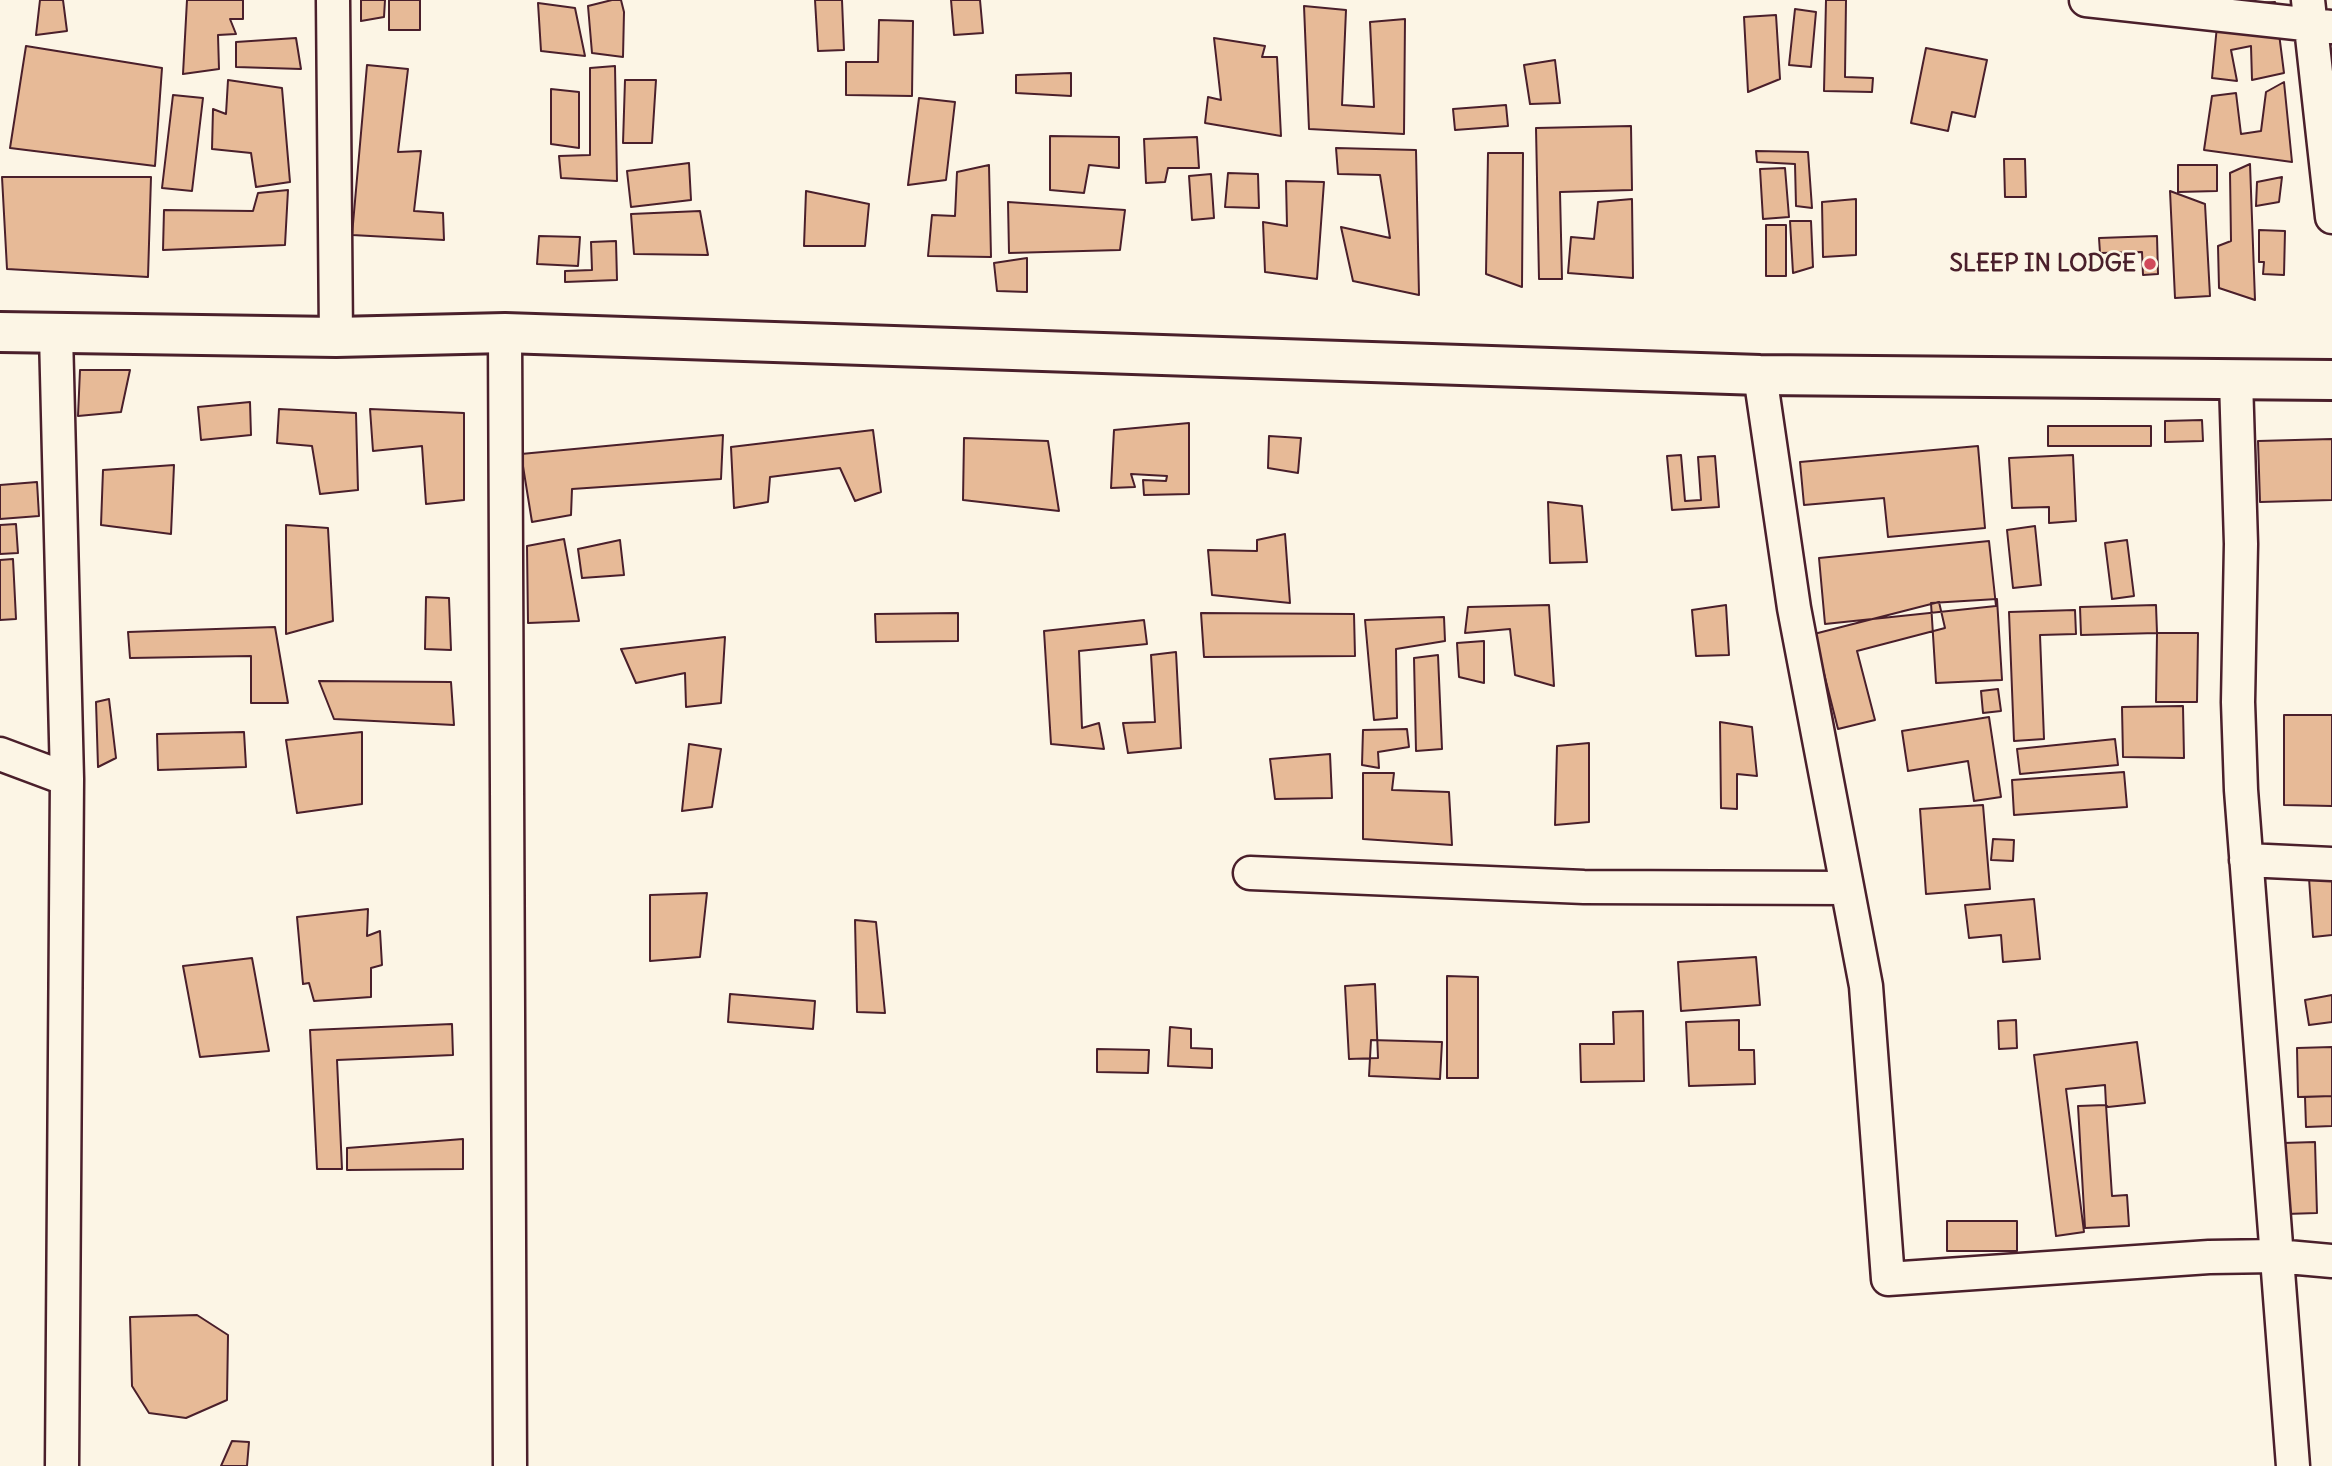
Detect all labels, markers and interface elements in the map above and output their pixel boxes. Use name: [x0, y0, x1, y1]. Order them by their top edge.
place label: SLEEP IN LODGE: [1949, 250, 2136, 278]
marker: SLEEP IN LODGE: [2142, 256, 2158, 272]

